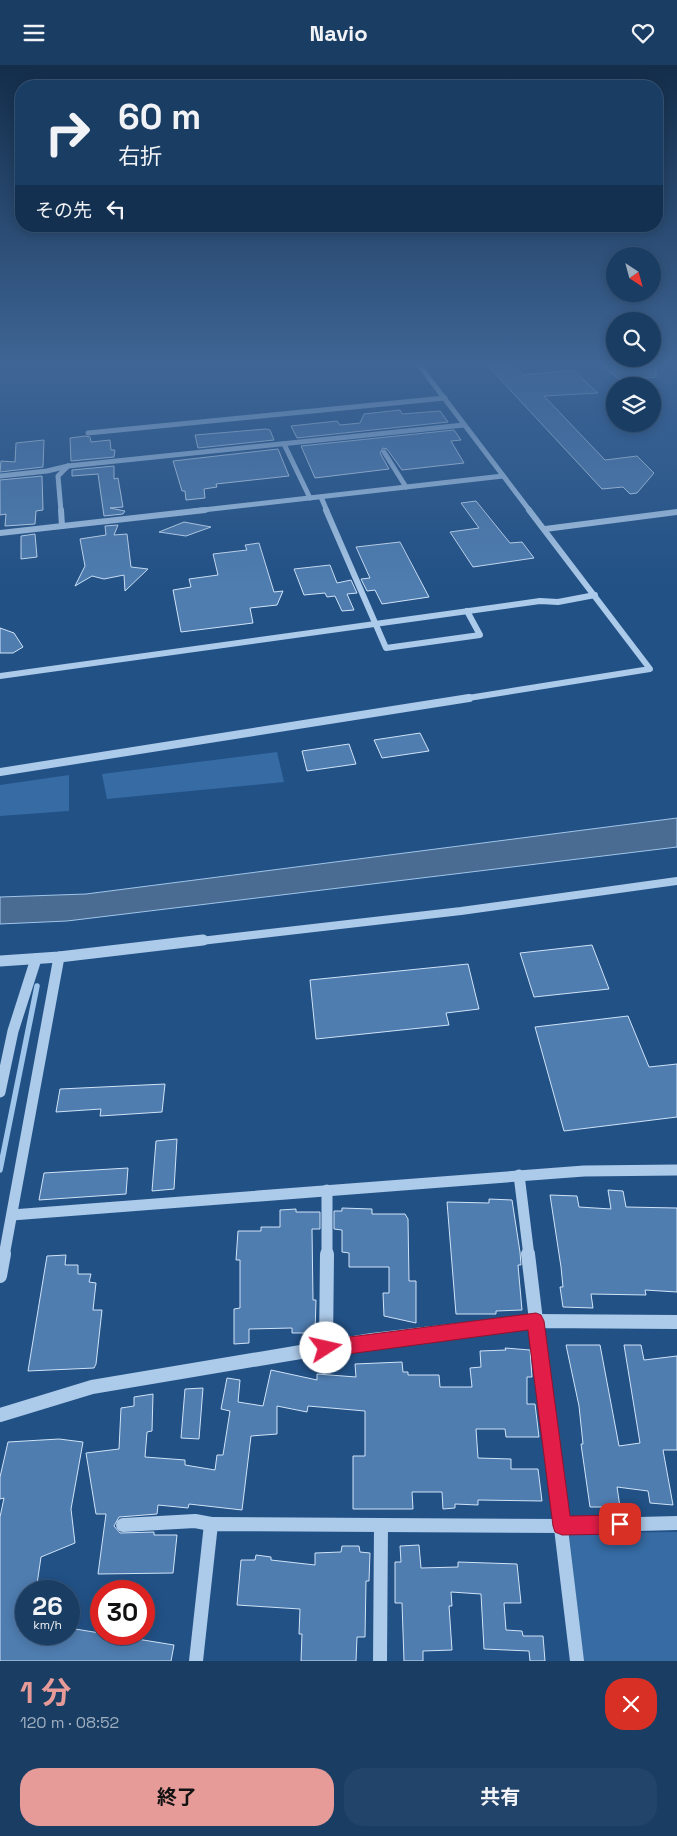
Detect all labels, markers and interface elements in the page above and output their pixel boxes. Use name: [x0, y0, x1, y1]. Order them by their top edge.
icon: menu: [20, 19, 48, 47]
text: Navio: [309, 19, 368, 47]
icon: heart: [629, 19, 657, 47]
text: 60 m: [118, 95, 201, 139]
icon: right: [35, 100, 100, 165]
text: 右折: [118, 142, 162, 170]
icon: left: [102, 195, 130, 223]
text: その先: [35, 198, 92, 223]
north arrow: [606, 247, 661, 303]
map controls: [606, 247, 661, 432]
button: search: [606, 312, 661, 367]
button: layers: [606, 377, 661, 432]
position arrow: [299, 1321, 351, 1373]
pin: [599, 1503, 641, 1545]
icon: arrive: [606, 1510, 634, 1538]
speed limit sign: 30: [90, 1580, 155, 1645]
text: 26: [32, 1590, 63, 1622]
text: km/h: [33, 1617, 62, 1633]
text: 1 分: [20, 1673, 71, 1712]
button: close: [605, 1678, 657, 1730]
text: 120 m · 08:52: [20, 1712, 119, 1733]
button: 終了: [20, 1768, 334, 1826]
button: 共有: [344, 1768, 657, 1826]

